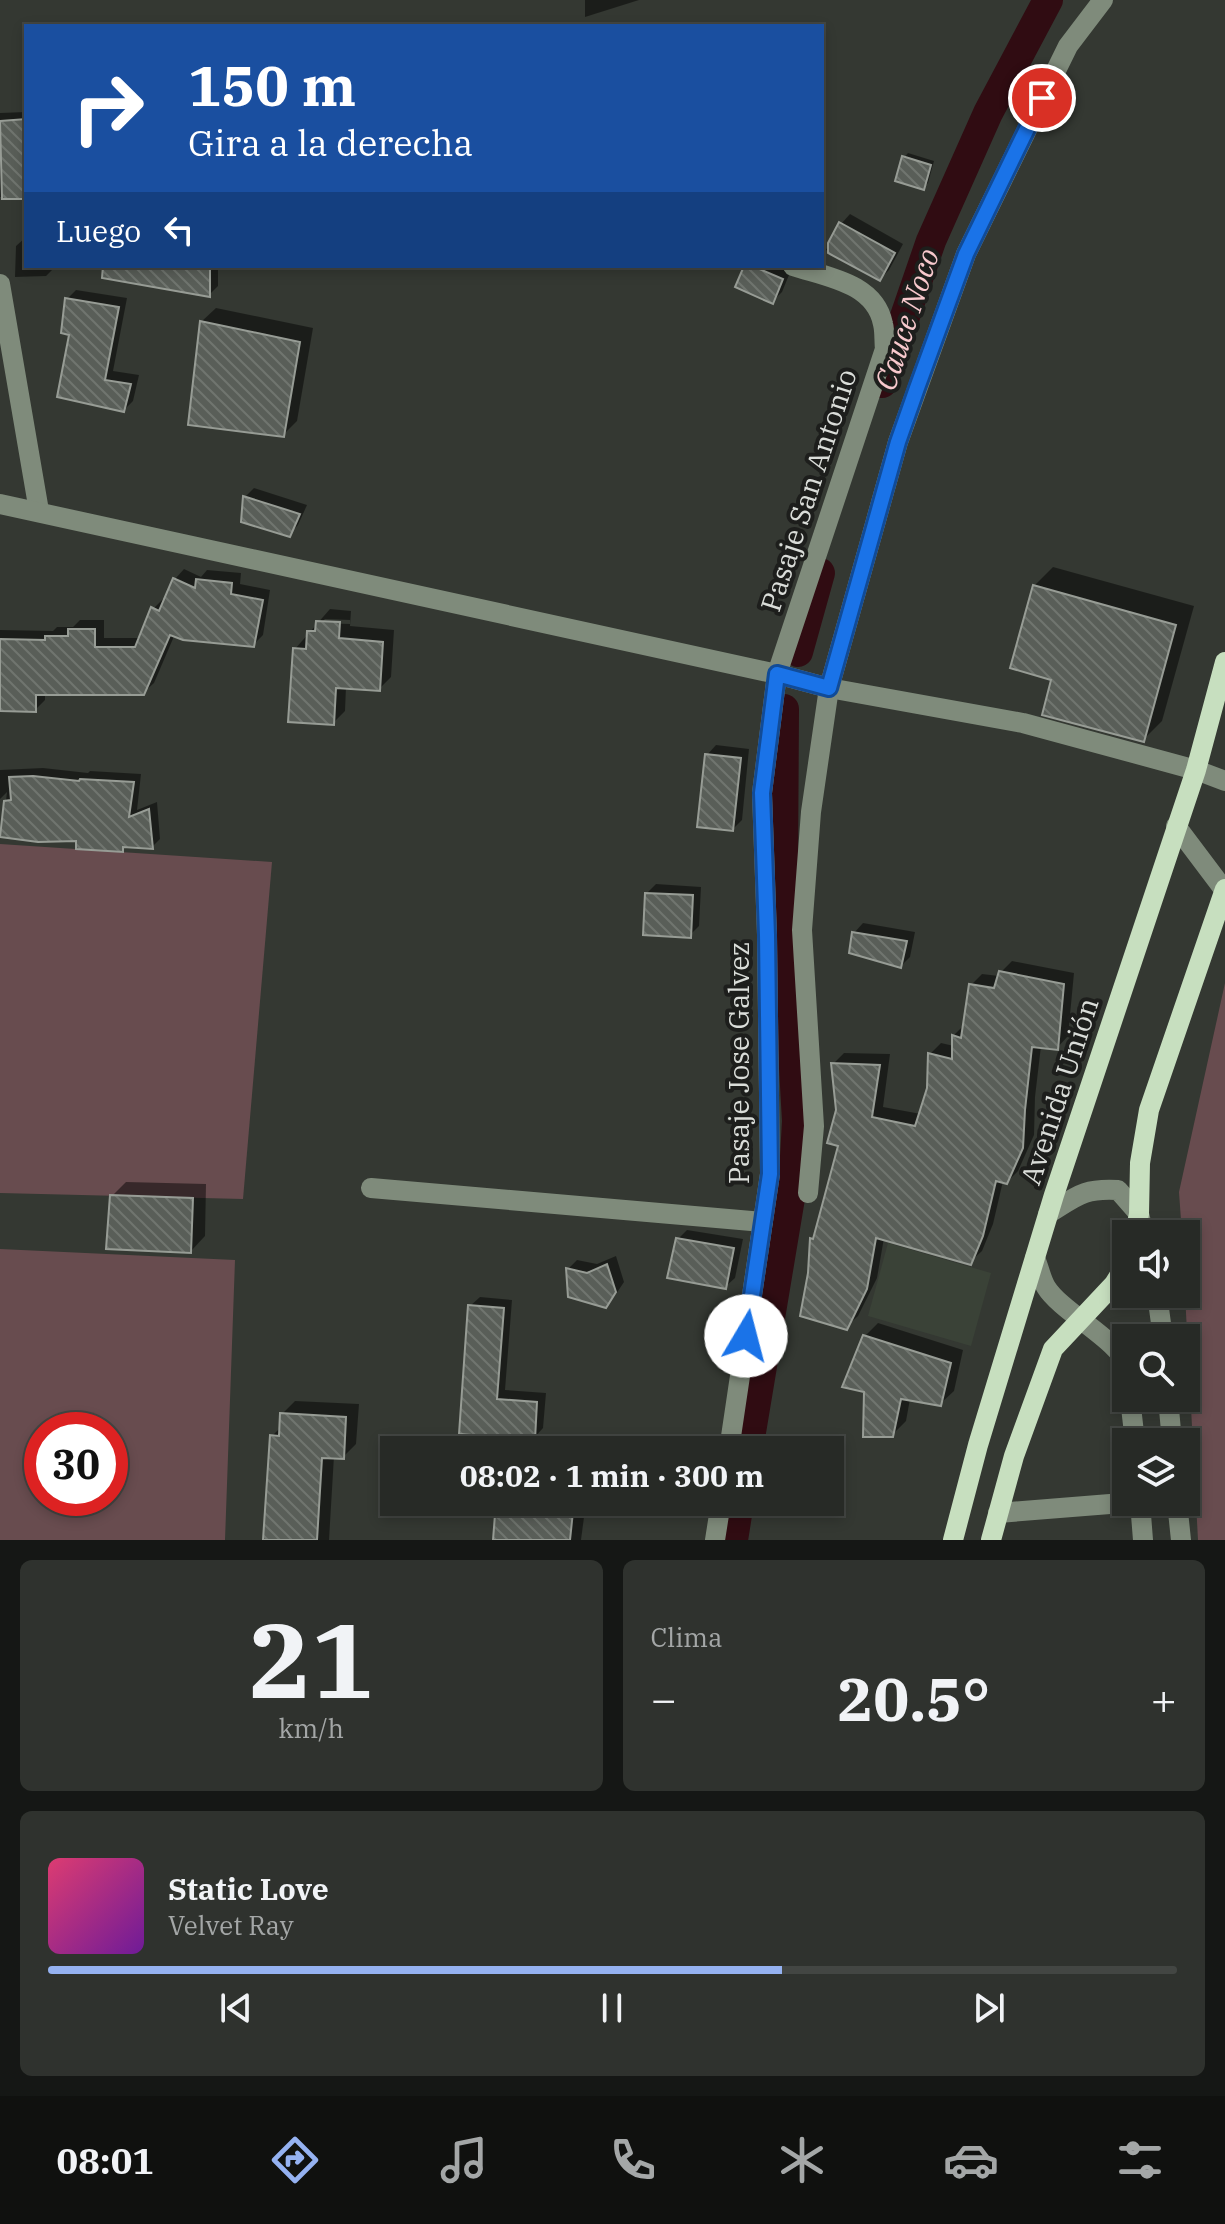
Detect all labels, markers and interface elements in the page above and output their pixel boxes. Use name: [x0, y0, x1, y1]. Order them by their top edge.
text: 150 m: [188, 49, 356, 121]
icon: right: [56, 56, 160, 160]
pin: [1008, 64, 1076, 132]
icon: arrive: [1020, 76, 1064, 120]
text: Gira a la derecha: [188, 119, 473, 166]
icon: left: [157, 208, 201, 252]
text: Luego: [56, 211, 141, 250]
water label: Cauce Noco: [865, 243, 947, 395]
street label: Pasaje San Antonio: [751, 364, 865, 616]
street label: Pasaje Jose Galvez: [720, 942, 757, 1184]
street label: Avenida Unión: [1011, 993, 1107, 1189]
map controls: [1112, 1220, 1200, 1516]
button: sound: [1112, 1220, 1200, 1308]
position arrow: [704, 1294, 788, 1378]
button: search: [1112, 1324, 1200, 1412]
speed limit sign: 30: [24, 1412, 128, 1516]
button: layers: [1112, 1428, 1200, 1516]
text: 08:02 · 1 min · 300 m: [460, 1456, 764, 1495]
text: 21: [249, 1591, 374, 1727]
text: Clima: [651, 1620, 722, 1654]
text: 20.5°: [837, 1659, 990, 1738]
text: −: [651, 1670, 677, 1727]
text: +: [1151, 1670, 1177, 1727]
text: km/h: [278, 1711, 344, 1745]
text: Static Love: [168, 1869, 329, 1908]
text: Velvet Ray: [168, 1908, 294, 1942]
icon: previous: [214, 1986, 258, 2030]
icon: pause: [590, 1986, 634, 2030]
icon: next: [967, 1986, 1011, 2030]
icon: directions: [267, 2132, 323, 2188]
icon: music: [436, 2132, 492, 2188]
icon: phone: [605, 2132, 661, 2188]
icon: climate: [774, 2132, 830, 2188]
icon: car: [943, 2132, 999, 2188]
icon: filters: [1112, 2132, 1168, 2188]
text: 08:01: [57, 2137, 154, 2184]

